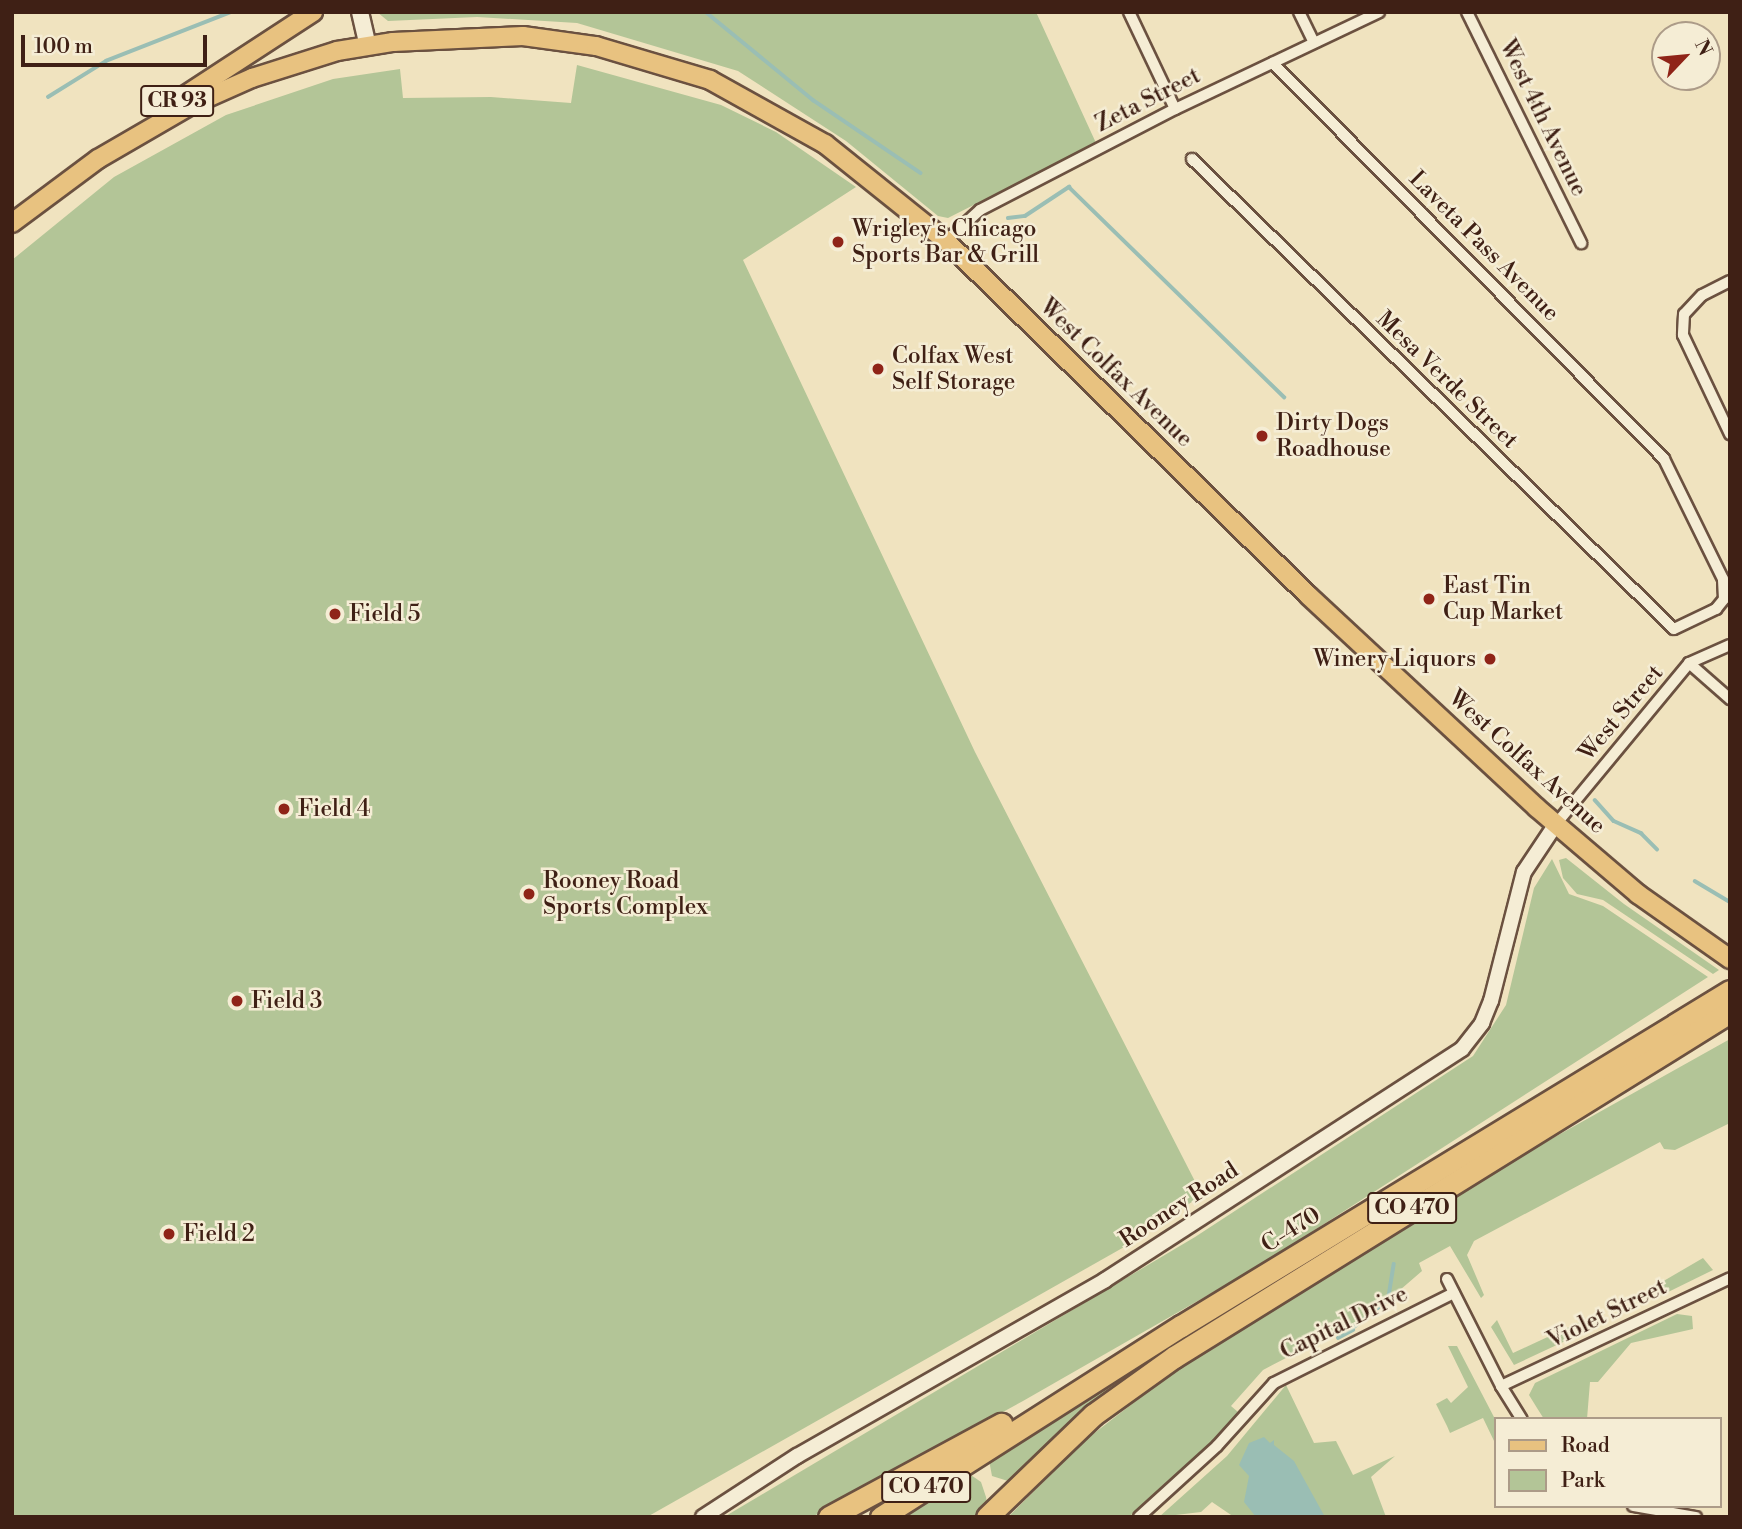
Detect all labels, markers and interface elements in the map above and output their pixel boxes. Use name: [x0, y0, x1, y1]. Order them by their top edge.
scale bar: [24, 21, 210, 65]
north arrow: [1651, 21, 1721, 91]
text: 100 m: [34, 34, 93, 60]
street label: West 4th Avenue: [1493, 35, 1593, 201]
text: N: [1689, 36, 1717, 60]
street label: Zeta Street: [1091, 62, 1205, 138]
road number: CR 93: [138, 84, 216, 119]
street label: Laveta Pass Avenue: [1403, 165, 1565, 327]
place label: Wrigley's Chicago Sports Bar & Grill: [852, 215, 1039, 269]
marker: Wrigley's Chicago Sports Bar & Grill: [830, 234, 846, 250]
street label: West Colfax Avenue: [1034, 293, 1198, 453]
street label: Mesa Verde Street: [1370, 305, 1524, 455]
place label: Colfax West Self Storage: [892, 342, 1015, 396]
marker: Colfax West Self Storage: [870, 361, 886, 377]
place label: Dirty Dogs Roadhouse: [1276, 409, 1391, 463]
marker: Dirty Dogs Roadhouse: [1254, 428, 1270, 444]
place label: East Tin Cup Market: [1443, 572, 1563, 626]
marker: East Tin Cup Market: [1421, 591, 1437, 607]
place label: Field 5: [349, 600, 420, 628]
marker: Field 5: [327, 606, 343, 622]
place label: Winery Liquors: [1313, 645, 1476, 673]
marker: Winery Liquors: [1482, 651, 1498, 667]
street label: West Street: [1573, 659, 1669, 767]
street label: West Colfax Avenue: [1443, 684, 1611, 840]
place label: Field 4: [298, 795, 370, 823]
marker: Field 4: [276, 801, 292, 817]
place label: Rooney Road Sports Complex: [543, 867, 708, 921]
marker: Rooney Road Sports Complex: [521, 886, 537, 902]
place label: Field 3: [251, 987, 322, 1015]
marker: Field 3: [229, 993, 245, 1009]
street label: Rooney Road: [1114, 1156, 1244, 1254]
road number: CO 470: [1366, 1190, 1458, 1226]
street label: C-470: [1256, 1201, 1326, 1259]
place label: Field 2: [183, 1220, 255, 1248]
marker: Field 2: [161, 1226, 177, 1242]
street label: Violet Street: [1543, 1273, 1671, 1355]
street label: Capital Drive: [1276, 1280, 1412, 1366]
legend: [1494, 1417, 1721, 1508]
text: Road: [1561, 1433, 1610, 1459]
text: Park: [1561, 1468, 1605, 1494]
road number: CO 470: [880, 1470, 972, 1504]

